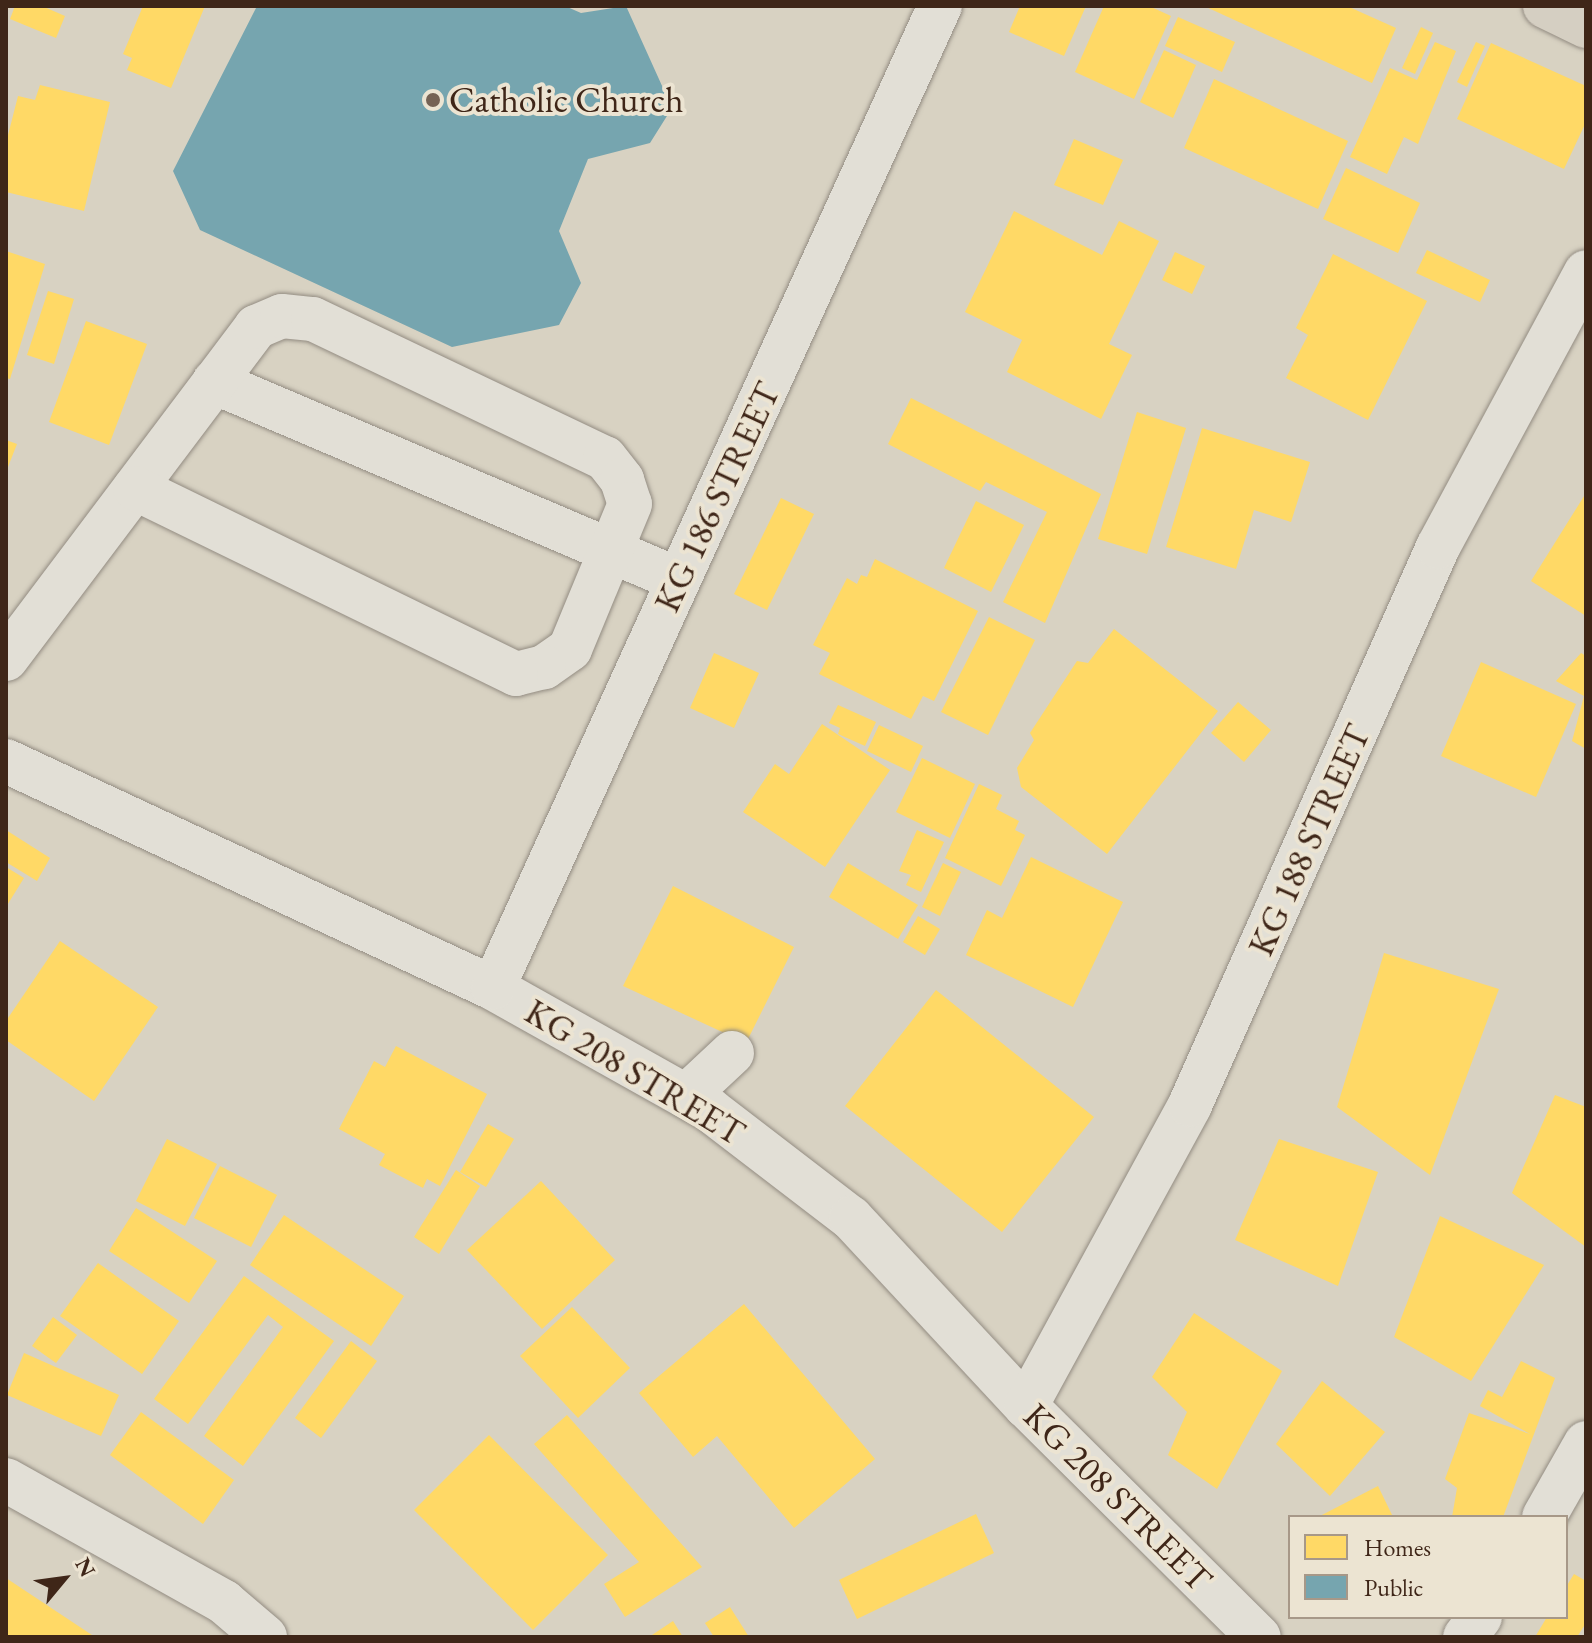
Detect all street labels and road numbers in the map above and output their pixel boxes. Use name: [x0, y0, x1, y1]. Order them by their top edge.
street label: KG 186 STREET: [645, 375, 789, 619]
street label: KG 188 STREET: [1239, 718, 1379, 962]
street label: KG 208 STREET: [517, 990, 753, 1154]
street label: KG 208 STREET: [1015, 1394, 1221, 1600]

